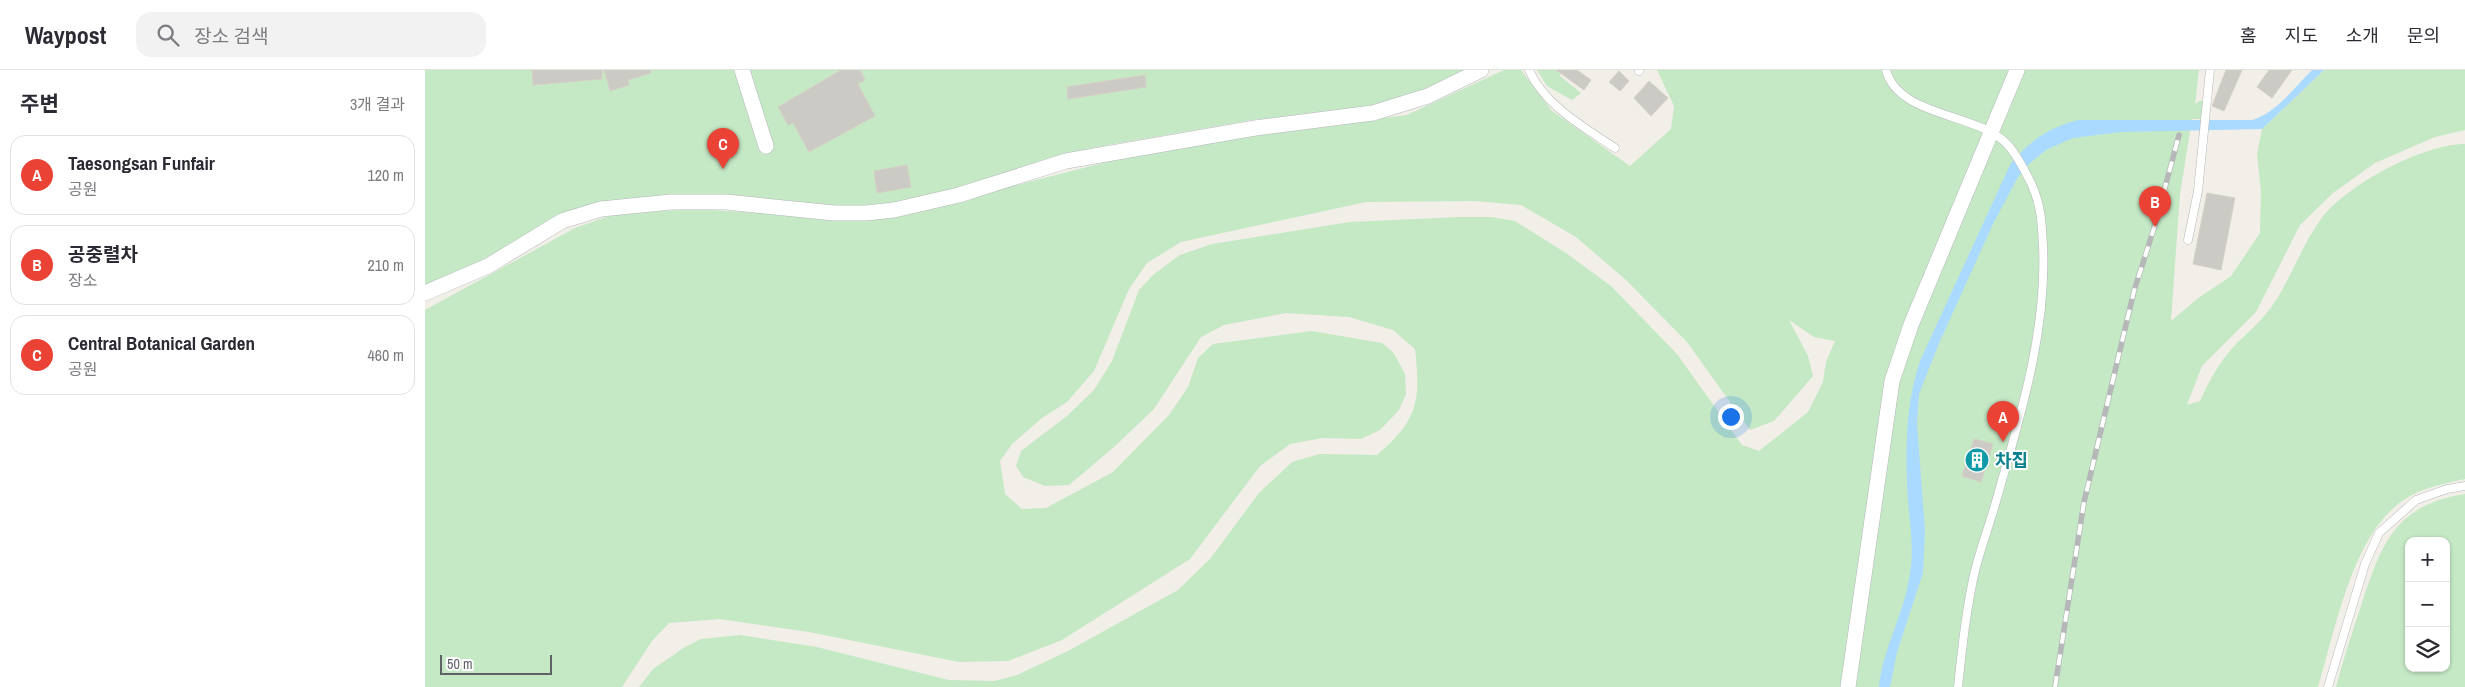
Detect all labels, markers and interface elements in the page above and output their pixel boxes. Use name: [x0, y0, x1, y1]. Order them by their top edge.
search box: [136, 12, 486, 57]
text: Waypost: [25, 19, 106, 51]
icon: search: [154, 21, 182, 49]
text: 장소 검색: [194, 23, 269, 49]
text: 홈: [2240, 23, 2257, 48]
text: 지도: [2285, 23, 2318, 48]
text: 소개: [2346, 23, 2379, 48]
text: 문의: [2407, 23, 2440, 48]
text: 주변: [20, 89, 59, 118]
text: 3개 결과: [350, 93, 405, 115]
pin: C: [707, 128, 739, 169]
text: Taesongsan Funfair: [68, 150, 215, 176]
text: A: [32, 164, 42, 186]
text: 120 m: [368, 164, 404, 186]
text: 공원: [68, 178, 97, 200]
pin: B: [2139, 186, 2171, 227]
text: 공중렬차: [68, 241, 138, 267]
text: B: [32, 254, 42, 276]
text: 210 m: [368, 254, 404, 276]
text: 장소: [68, 269, 97, 291]
text: Central Botanical Garden: [68, 330, 255, 356]
text: C: [32, 344, 42, 366]
text: 460 m: [368, 344, 404, 366]
text: 공원: [68, 358, 97, 380]
pin: A: [1987, 401, 2019, 442]
your location: [1718, 404, 1744, 430]
building icon: 차집: [1964, 447, 1990, 473]
place label: 차집: [1995, 448, 2028, 473]
map controls: [2405, 537, 2450, 672]
button: +: [2405, 537, 2450, 582]
button: −: [2405, 582, 2450, 627]
button: layers: [2405, 627, 2450, 672]
scale bar: [440, 652, 553, 675]
text: 50 m: [447, 655, 473, 673]

